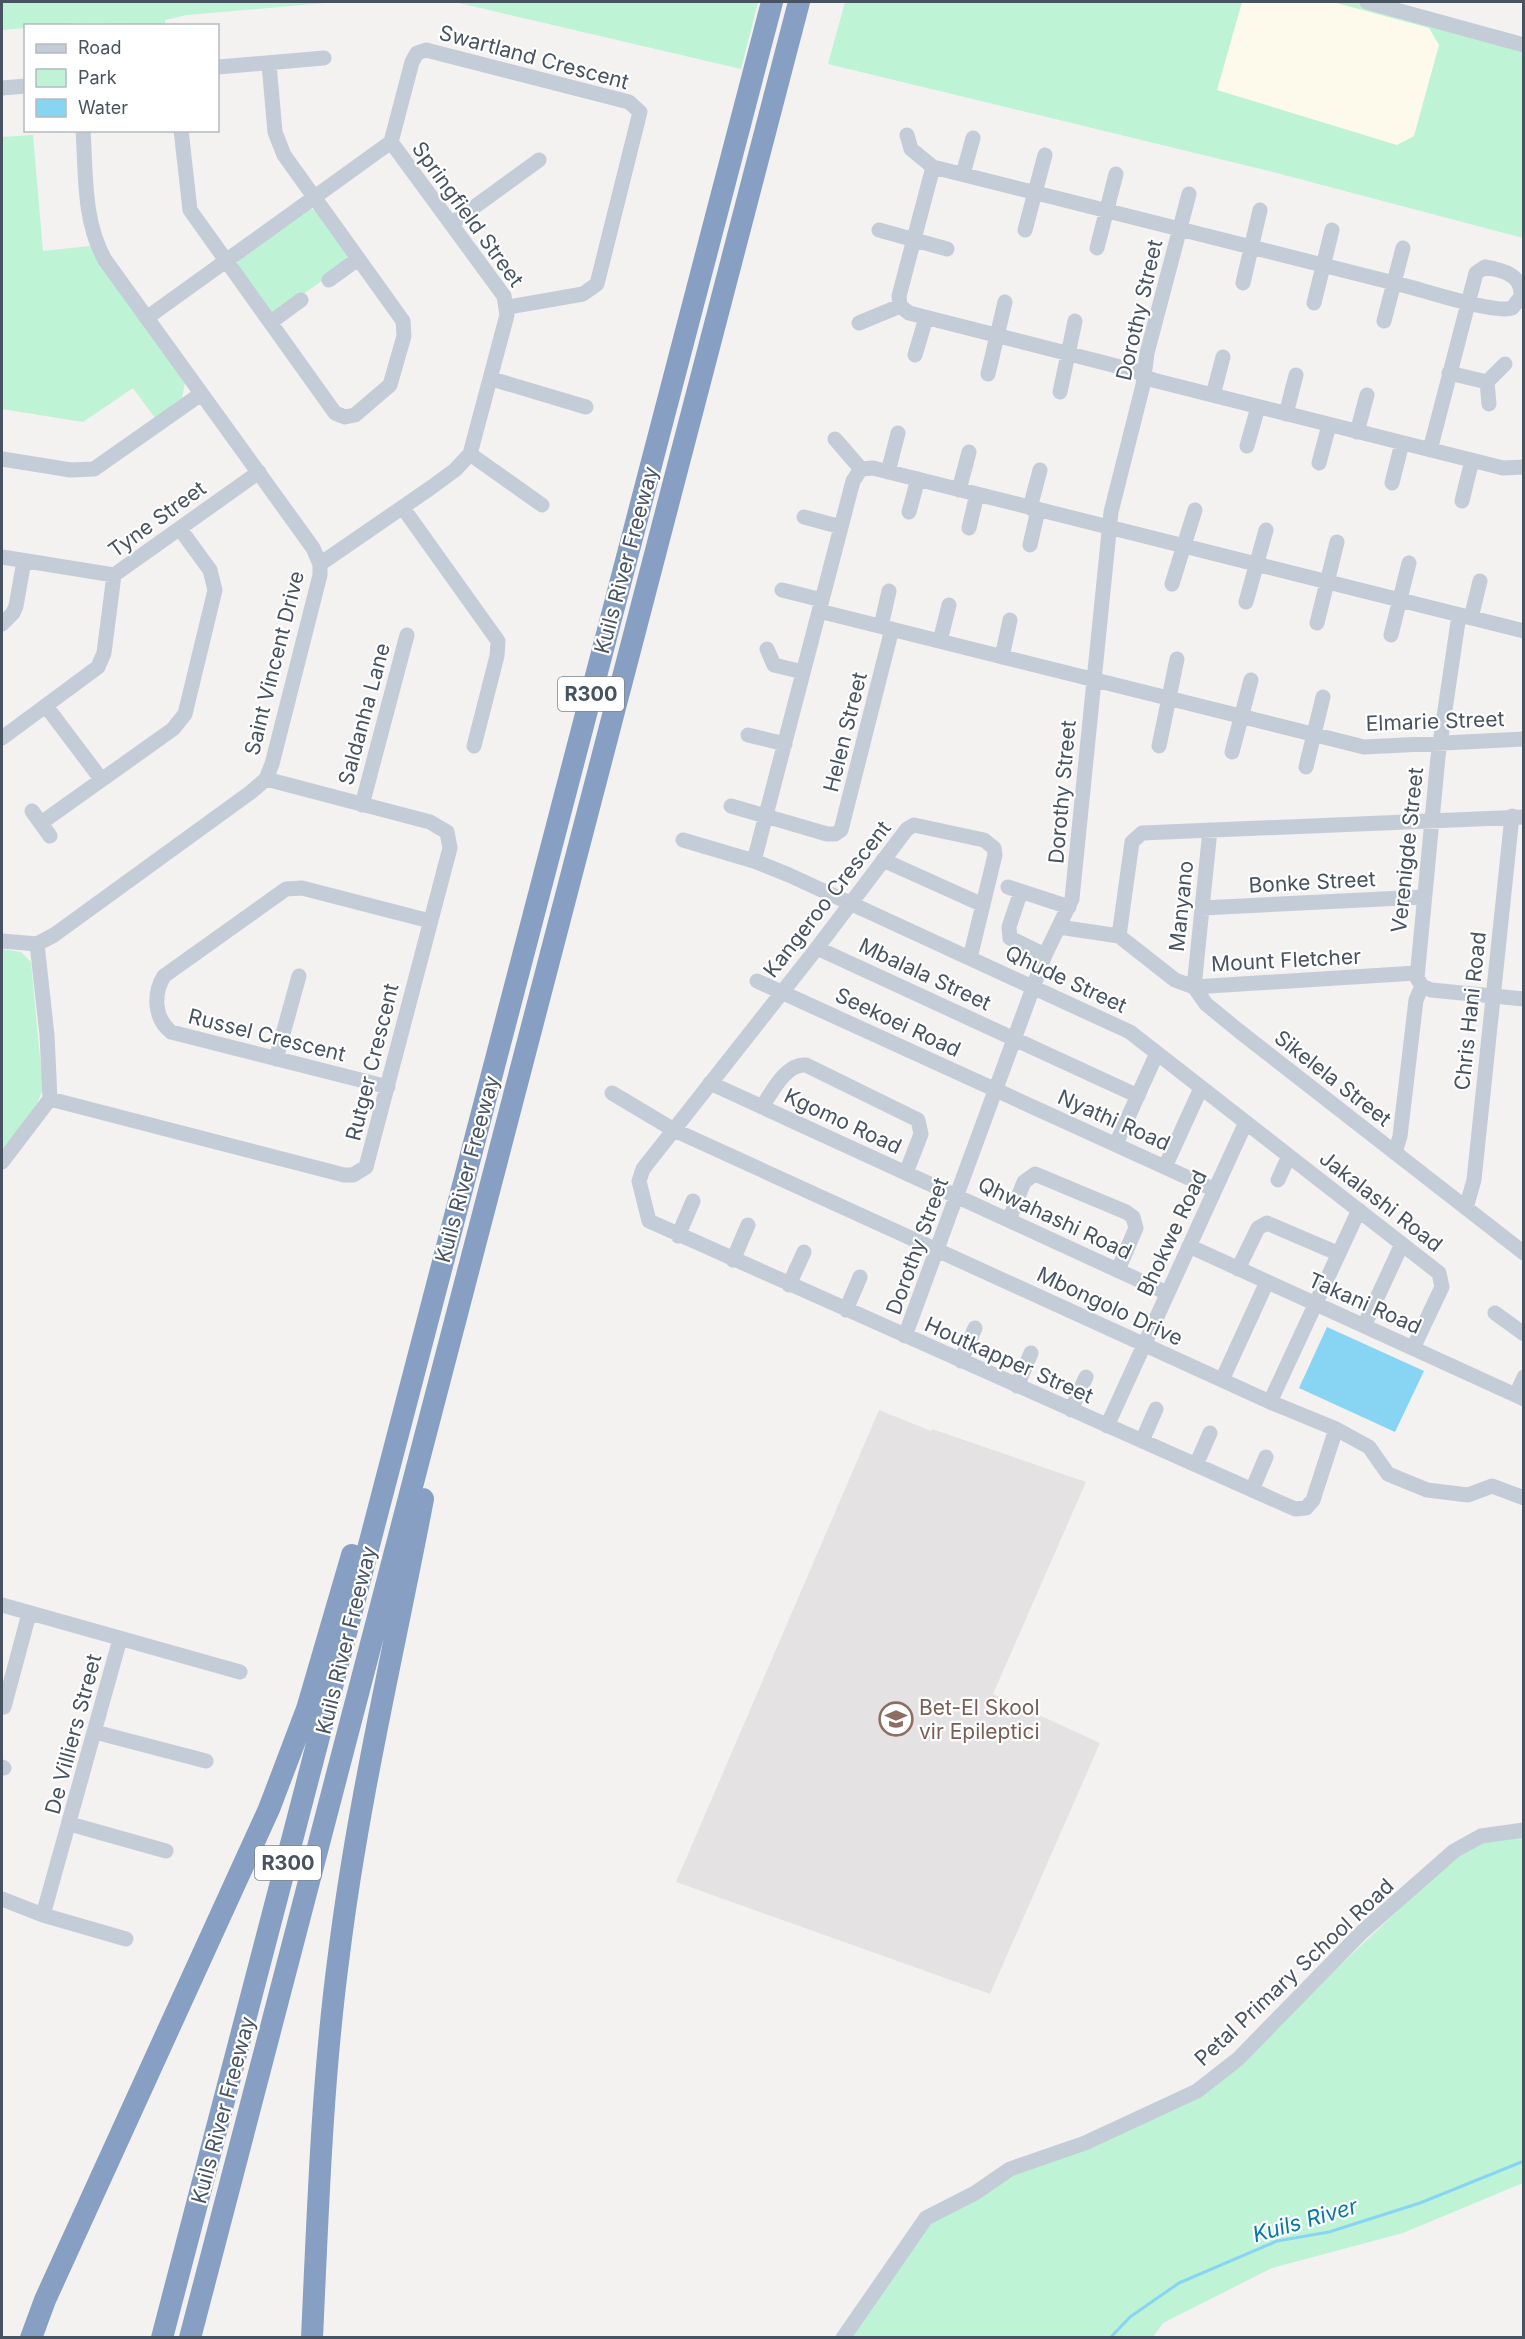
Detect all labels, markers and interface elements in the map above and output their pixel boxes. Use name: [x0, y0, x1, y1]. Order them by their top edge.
street label: Swartland Crescent: [436, 20, 632, 94]
legend: [24, 24, 219, 132]
text: Road: [78, 37, 121, 58]
text: Park: [78, 67, 117, 88]
text: Water: [78, 97, 128, 118]
street label: Springfield Street: [407, 137, 529, 291]
street label: Dorothy Street: [1111, 237, 1167, 383]
street label: Kuils River Freeway: [589, 463, 663, 656]
street label: Tyne Street: [104, 475, 211, 563]
street label: Saint Vincent Drive: [239, 568, 309, 758]
street label: Saldanha Lane: [333, 640, 395, 788]
street label: Helen Street: [818, 669, 872, 795]
road number: R300: [558, 677, 624, 711]
street label: Elmarie Street: [1365, 706, 1505, 736]
street label: Dorothy Street: [1043, 719, 1081, 865]
street label: Verenigde Street: [1386, 766, 1428, 934]
street label: Kangeroo Crescent: [758, 816, 896, 982]
street label: Manyano: [1164, 859, 1198, 953]
street label: Bonke Street: [1248, 866, 1376, 898]
street label: Chris Hani Road: [1449, 930, 1491, 1092]
street label: Mbalala Street: [855, 933, 995, 1016]
street label: Qhude Street: [1001, 940, 1131, 1018]
street label: Mount Fletcher: [1210, 944, 1362, 976]
street label: Rutger Crescent: [340, 981, 404, 1143]
street label: Seekoei Road: [831, 982, 965, 1062]
street label: Russel Crescent: [186, 1003, 348, 1067]
street label: Sikelela Street: [1270, 1025, 1396, 1131]
street label: Kuils River Freeway: [430, 1072, 504, 1265]
street label: Kgomo Road: [780, 1083, 906, 1159]
street label: Nyathi Road: [1054, 1084, 1174, 1156]
street label: Jakalashi Road: [1315, 1145, 1447, 1257]
street label: Bhokwe Road: [1132, 1166, 1212, 1300]
street label: Qhwahashi Road: [974, 1171, 1136, 1265]
street label: Dorothy Street: [881, 1174, 953, 1318]
street label: Mbongolo Drive: [1033, 1261, 1187, 1351]
street label: Takani Road: [1305, 1267, 1425, 1339]
street label: Houtkapper Street: [921, 1312, 1097, 1408]
street label: Kuils River Freeway: [311, 1543, 382, 1737]
street label: De Villiers Street: [40, 1651, 106, 1817]
place label: Bet-El Skool vir Epileptici: [919, 1695, 1040, 1744]
school or university icon: Bet-El Skool vir Epileptici: [878, 1701, 914, 1737]
road number: R300: [255, 1846, 321, 1880]
street label: Petal Primary School Road: [1189, 1873, 1399, 2071]
street label: Kuils River Freeway: [186, 2013, 260, 2206]
water label: Kuils River: [1250, 2192, 1361, 2247]

